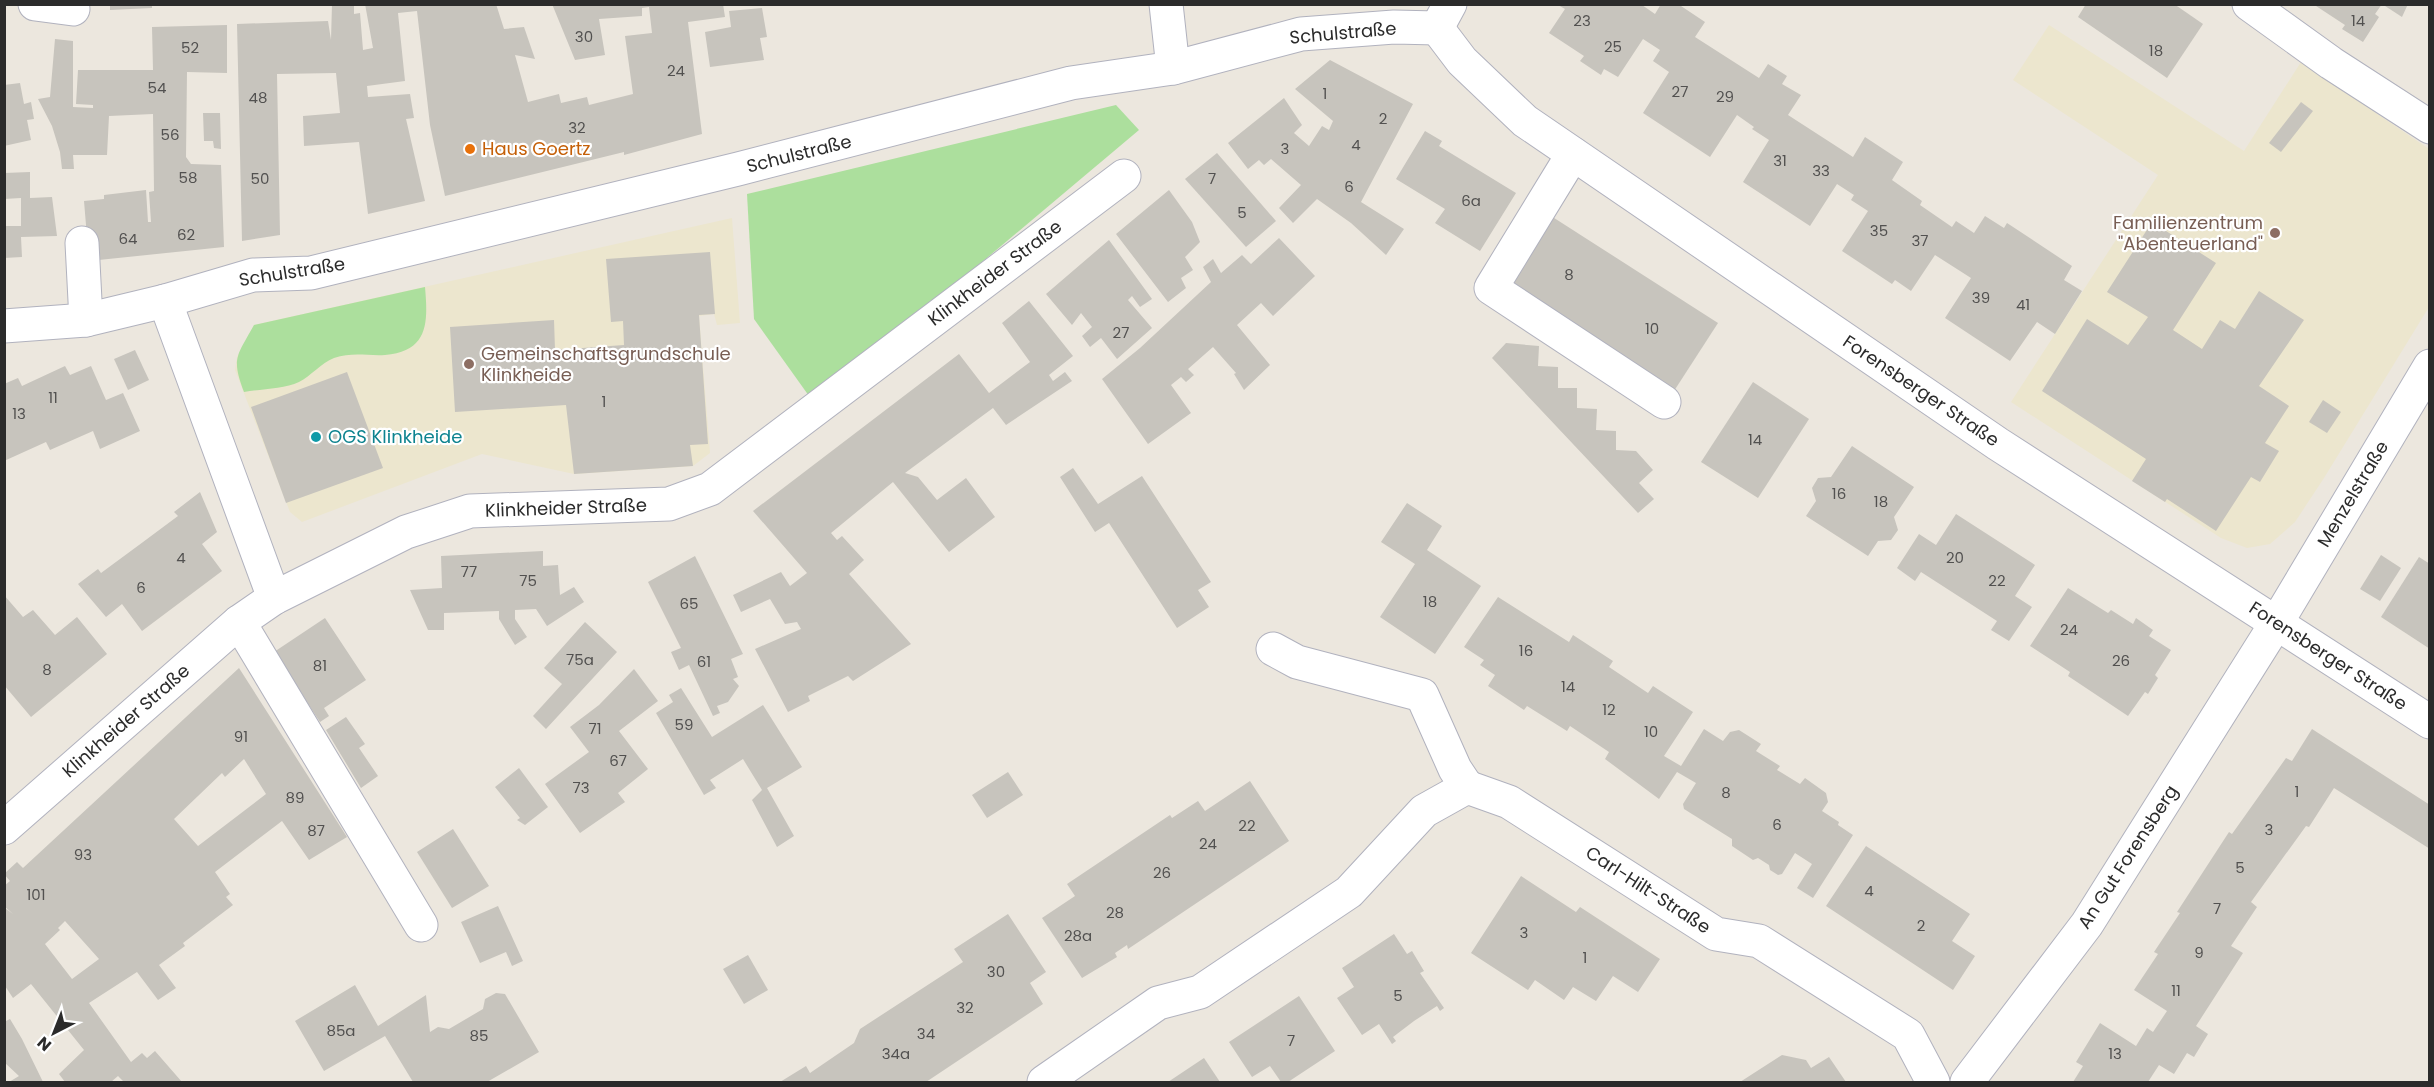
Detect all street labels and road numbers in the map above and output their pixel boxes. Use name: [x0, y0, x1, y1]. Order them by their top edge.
street label: Schulstraße: [1288, 15, 1397, 50]
street label: Schulstraße: [744, 128, 854, 179]
street label: Klinkheider Straße: [923, 214, 1067, 331]
street label: Schulstraße: [237, 251, 347, 292]
street label: Forensberger Straße: [1838, 329, 2004, 452]
street label: Menzelstraße: [2311, 436, 2394, 552]
street label: Klinkheider Straße: [485, 492, 647, 523]
street label: Forensberger Straße: [2244, 595, 2412, 716]
street label: Klinkheider Straße: [56, 658, 195, 783]
street label: An Gut Forensberg: [2072, 780, 2184, 934]
street label: Carl-Hilt-Straße: [1581, 840, 1716, 939]

